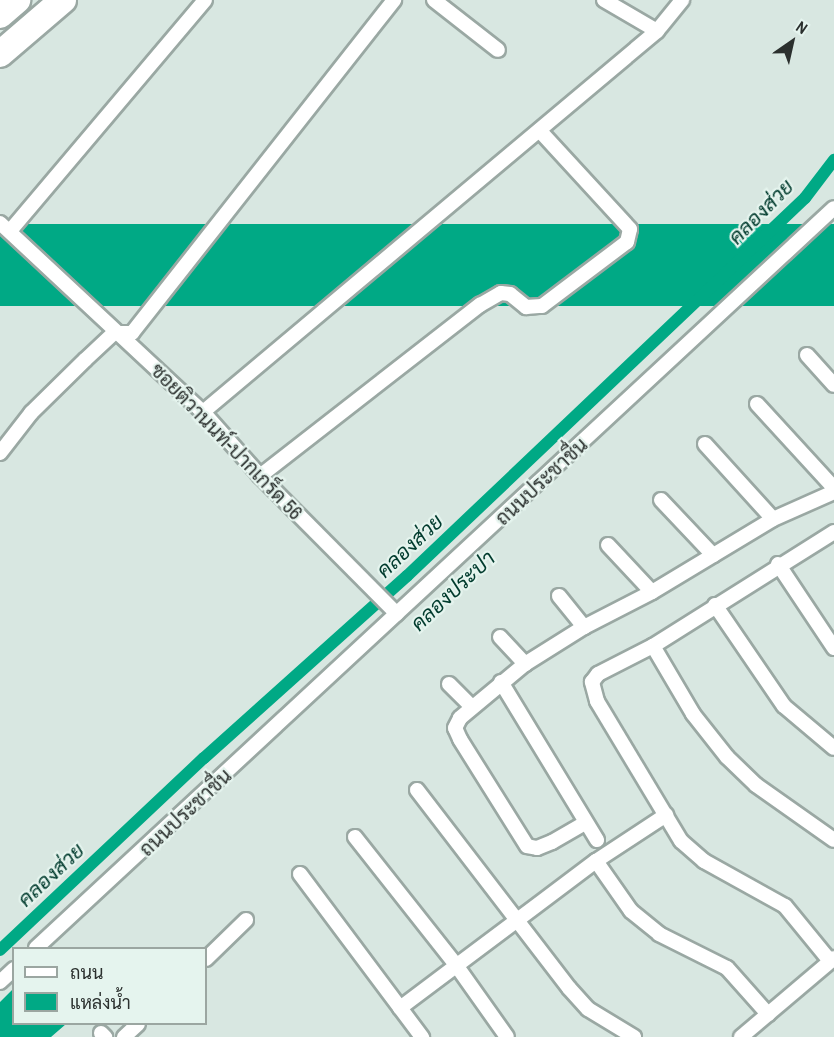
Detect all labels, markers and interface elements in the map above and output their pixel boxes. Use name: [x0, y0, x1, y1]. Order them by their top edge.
north arrow: [762, 12, 822, 72]
text: N: [792, 15, 812, 39]
water label: คลองส่วย: [723, 174, 799, 250]
street label: ซอยติวานนท์-ปากเกร็ด 56: [146, 358, 308, 524]
street label: ถนนประชาชื่น: [490, 432, 592, 530]
water label: คลองส่วย: [372, 509, 448, 583]
water label: คลองประปา: [406, 546, 500, 636]
street label: ถนนประชาชื่น: [134, 763, 236, 861]
water label: คลองส่วย: [13, 838, 89, 912]
legend: [12, 947, 207, 1025]
text: ถนน: [70, 960, 103, 985]
text: แหล่งน้ำ: [70, 990, 131, 1015]

